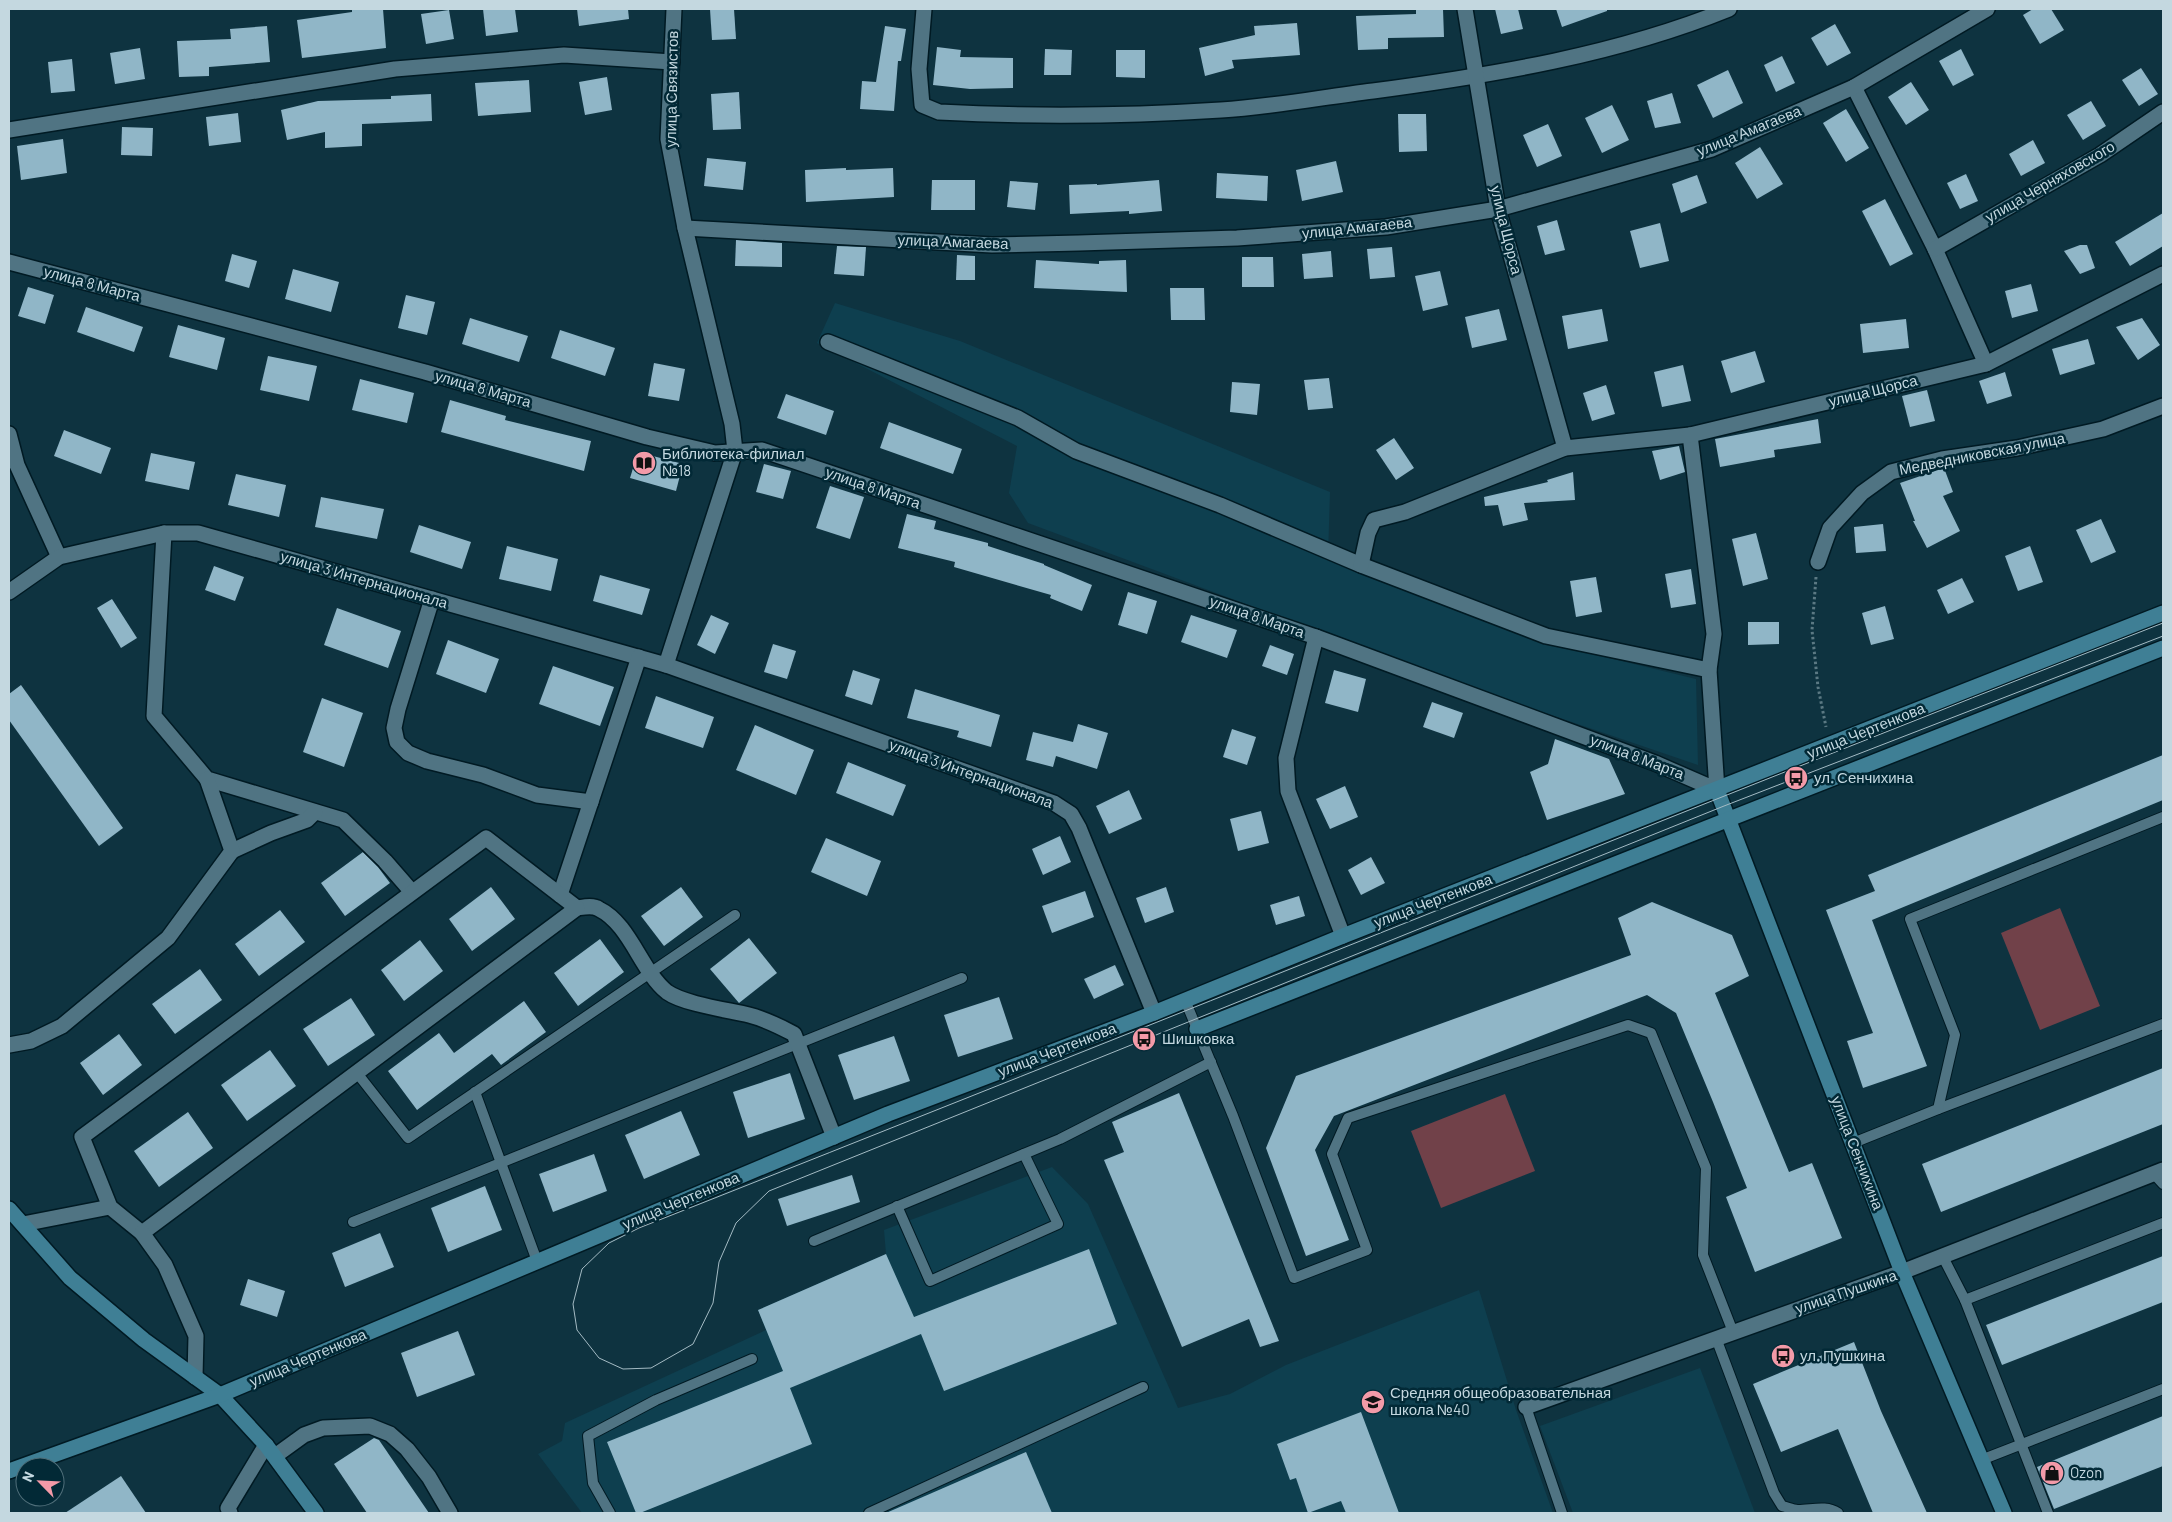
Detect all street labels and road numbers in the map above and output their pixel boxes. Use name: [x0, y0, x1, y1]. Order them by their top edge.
street label: улица Связистов: [661, 30, 681, 148]
street label: улица Амагаева: [1694, 101, 1804, 159]
street label: улица Черняховского: [1981, 137, 2118, 226]
street label: улица Щорса: [1487, 184, 1527, 277]
street label: улица Амагаева: [1301, 212, 1414, 242]
street label: улица Амагаева: [897, 230, 1009, 252]
street label: улица 8 Марта: [42, 262, 143, 305]
street label: улица 8 Марта: [433, 366, 534, 411]
street label: улица Щорса: [1827, 370, 1920, 410]
street label: Медведниковская улица: [1897, 428, 2067, 478]
street label: улица 8 Марта: [824, 462, 924, 512]
street label: улица 3 Интернационала: [279, 547, 451, 612]
street label: улица 8 Марта: [1208, 591, 1308, 641]
street label: улица Чертенкова: [1804, 698, 1928, 762]
street label: улица 8 Марта: [1588, 730, 1687, 782]
street label: улица 3 Интернационала: [887, 735, 1056, 811]
street label: улица Чертенкова: [1371, 869, 1495, 931]
street label: улица Чертенкова: [995, 1018, 1119, 1080]
street label: улица Сенчихина: [1828, 1093, 1888, 1213]
street label: улица Чертенкова: [619, 1167, 742, 1233]
street label: улица Пушкина: [1793, 1265, 1899, 1317]
street label: улица Чертенкова: [246, 1324, 369, 1390]

